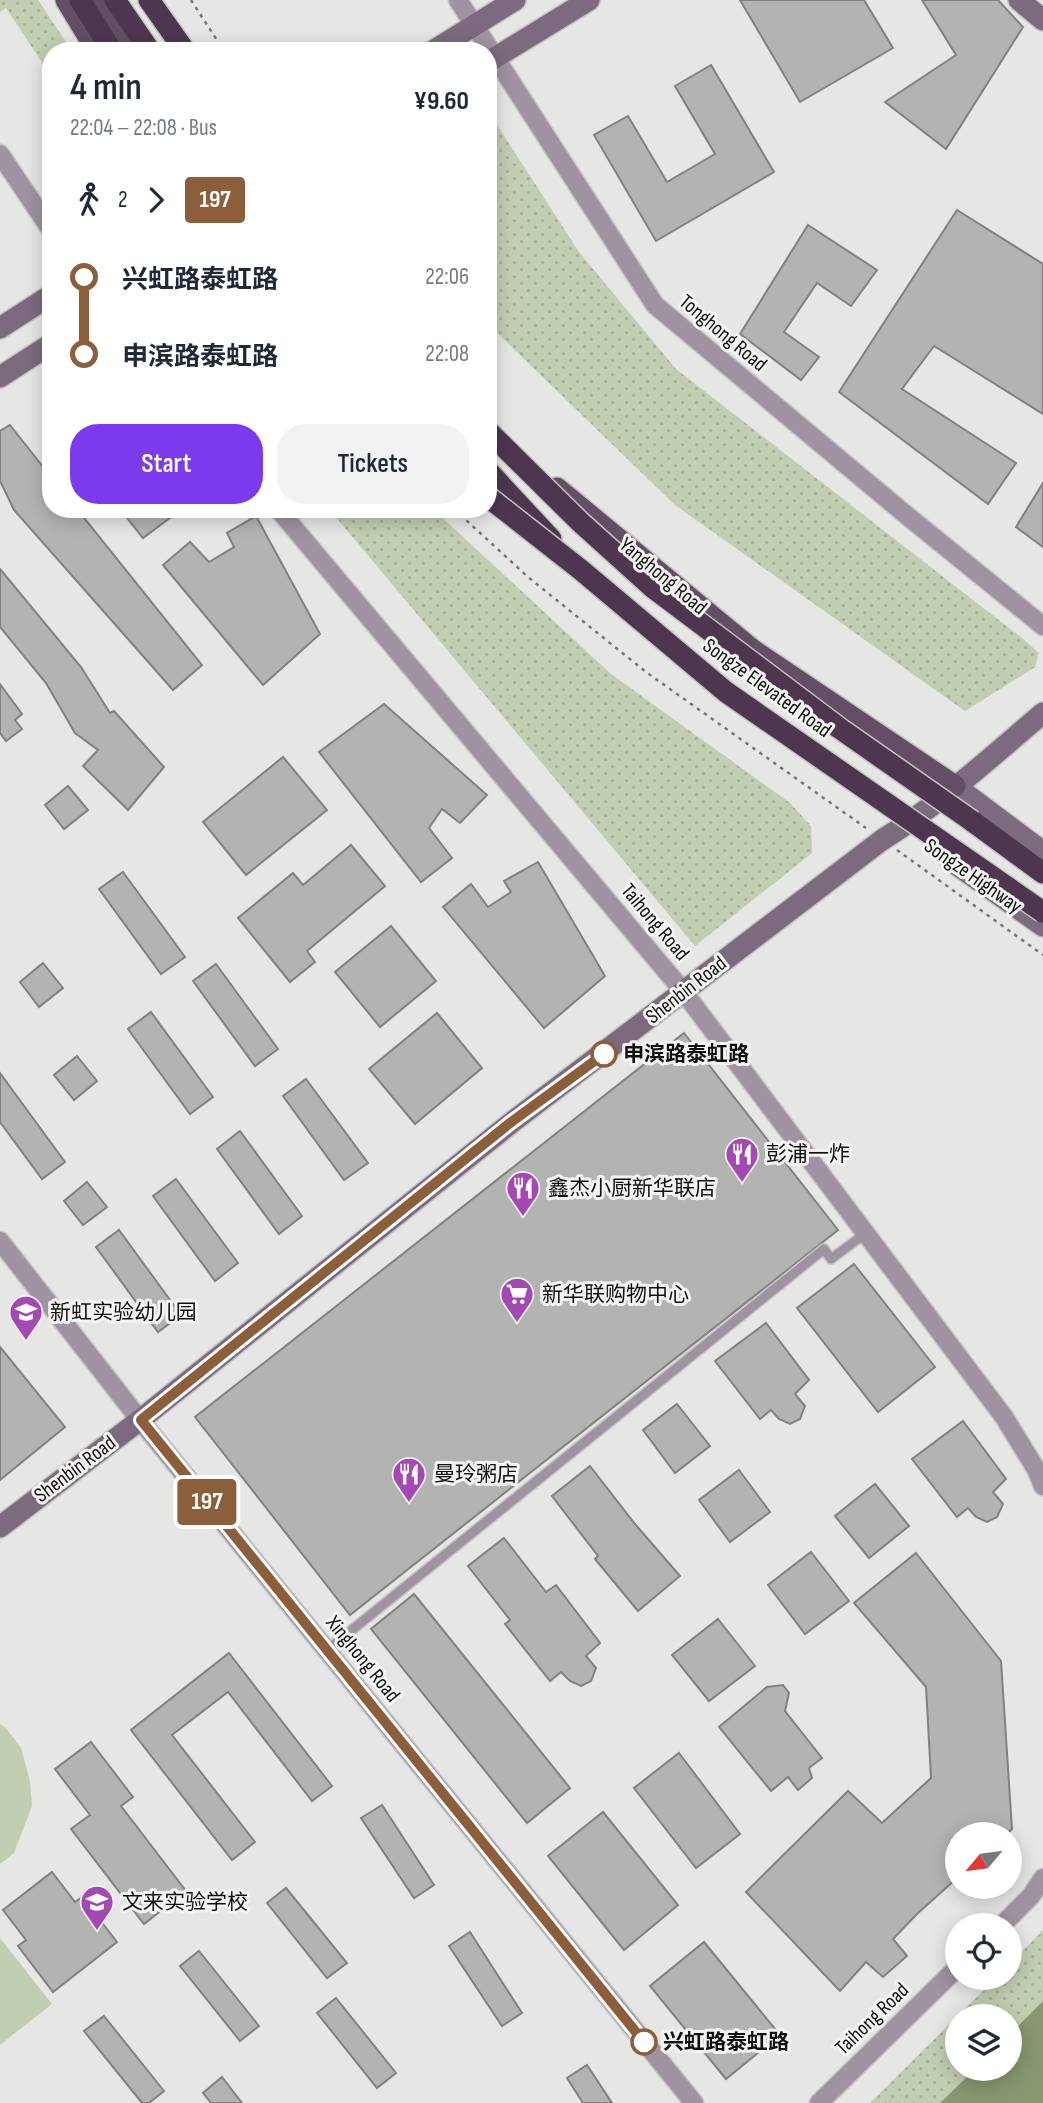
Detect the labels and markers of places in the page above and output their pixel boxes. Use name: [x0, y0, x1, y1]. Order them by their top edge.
marker: 申滨路泰虹路: [591, 1041, 617, 1067]
place label: 申滨路泰虹路: [623, 1042, 749, 1067]
restaurant icon: 彭浦一炸: [723, 1135, 761, 1184]
place label: 彭浦一炸: [766, 1142, 850, 1167]
restaurant icon: 鑫杰小厨新华联店: [504, 1169, 542, 1218]
place label: 鑫杰小厨新华联店: [548, 1176, 716, 1201]
supermarket icon: 新华联购物中心: [498, 1275, 536, 1324]
place label: 新华联购物中心: [542, 1282, 689, 1307]
school or university icon: 新虹实验幼儿园: [7, 1293, 45, 1342]
place label: 新虹实验幼儿园: [50, 1300, 197, 1325]
restaurant icon: 曼玲粥店: [390, 1455, 428, 1504]
place label: 曼玲粥店: [434, 1462, 518, 1487]
school or university icon: 文来实验学校: [78, 1883, 116, 1932]
place label: 文来实验学校: [122, 1890, 248, 1915]
marker: 兴虹路泰虹路: [631, 2029, 657, 2055]
place label: 兴虹路泰虹路: [663, 2030, 789, 2055]

